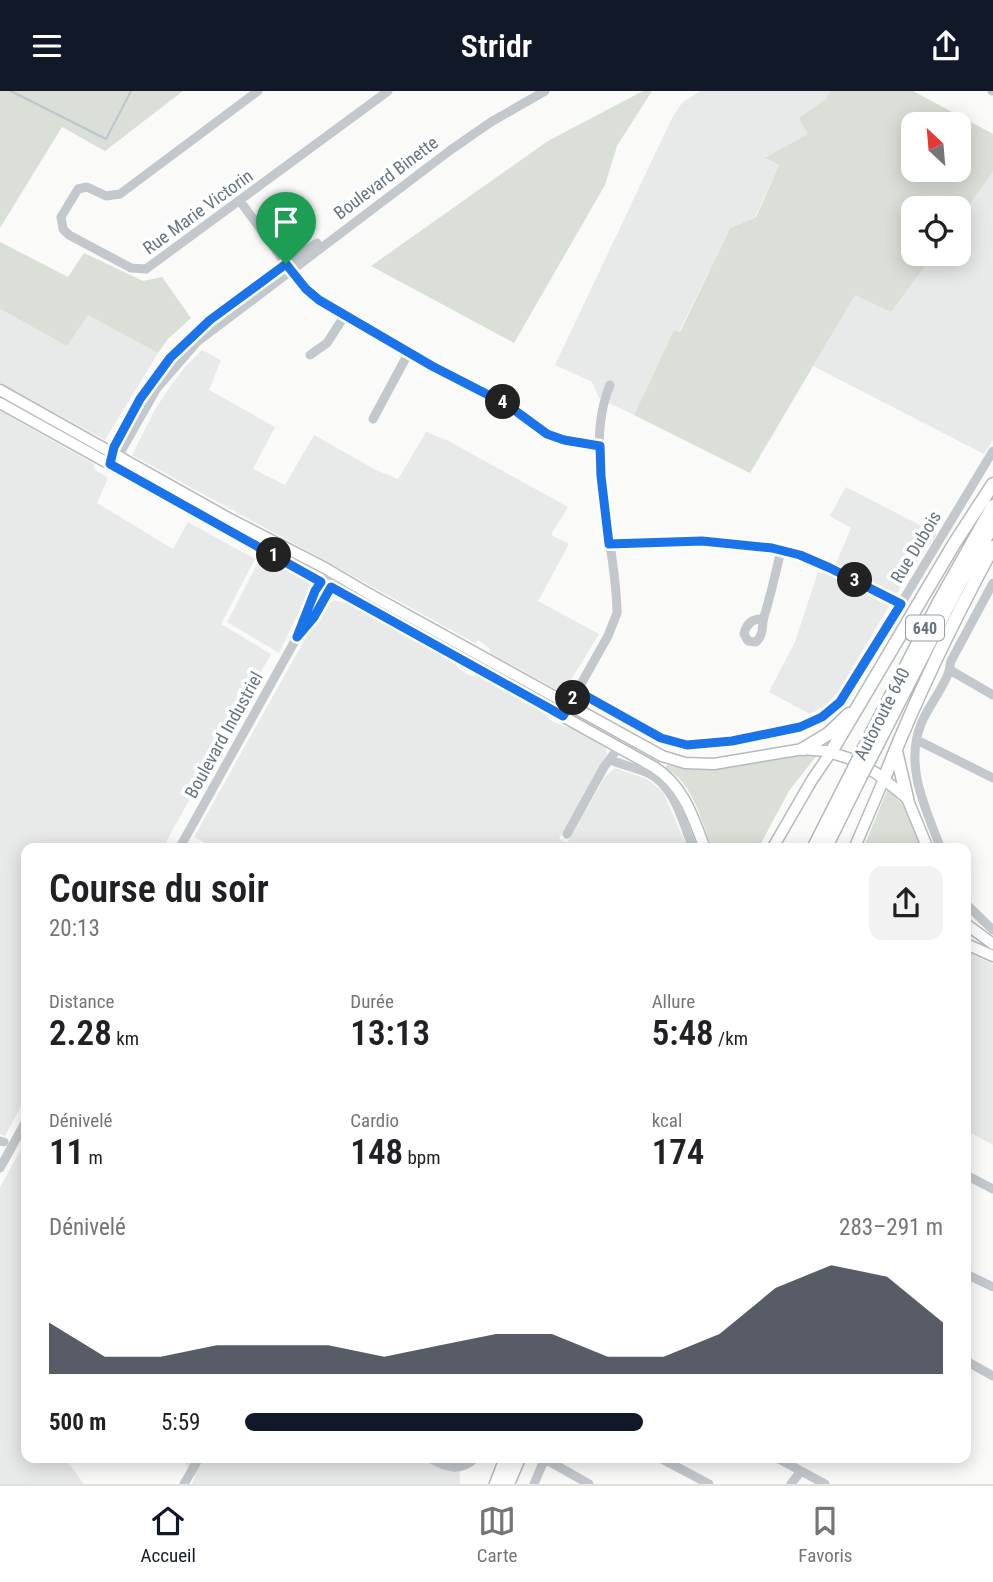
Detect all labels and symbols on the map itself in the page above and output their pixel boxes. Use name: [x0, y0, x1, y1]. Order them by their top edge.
north arrow: [901, 112, 971, 182]
street label: Boulevard Binette: [330, 132, 442, 224]
street label: Rue Marie Victorin: [139, 165, 257, 258]
pin: [256, 192, 316, 264]
pin: 4: [486, 385, 520, 419]
street label: Rue Dubois: [886, 507, 945, 586]
pin: 1: [256, 538, 292, 573]
pin: 3: [838, 563, 872, 597]
road number: 640: [906, 615, 944, 641]
street label: Autoroute 640: [849, 664, 914, 763]
street label: Boulevard Industriel: [180, 668, 267, 802]
pin: 2: [556, 681, 590, 715]

